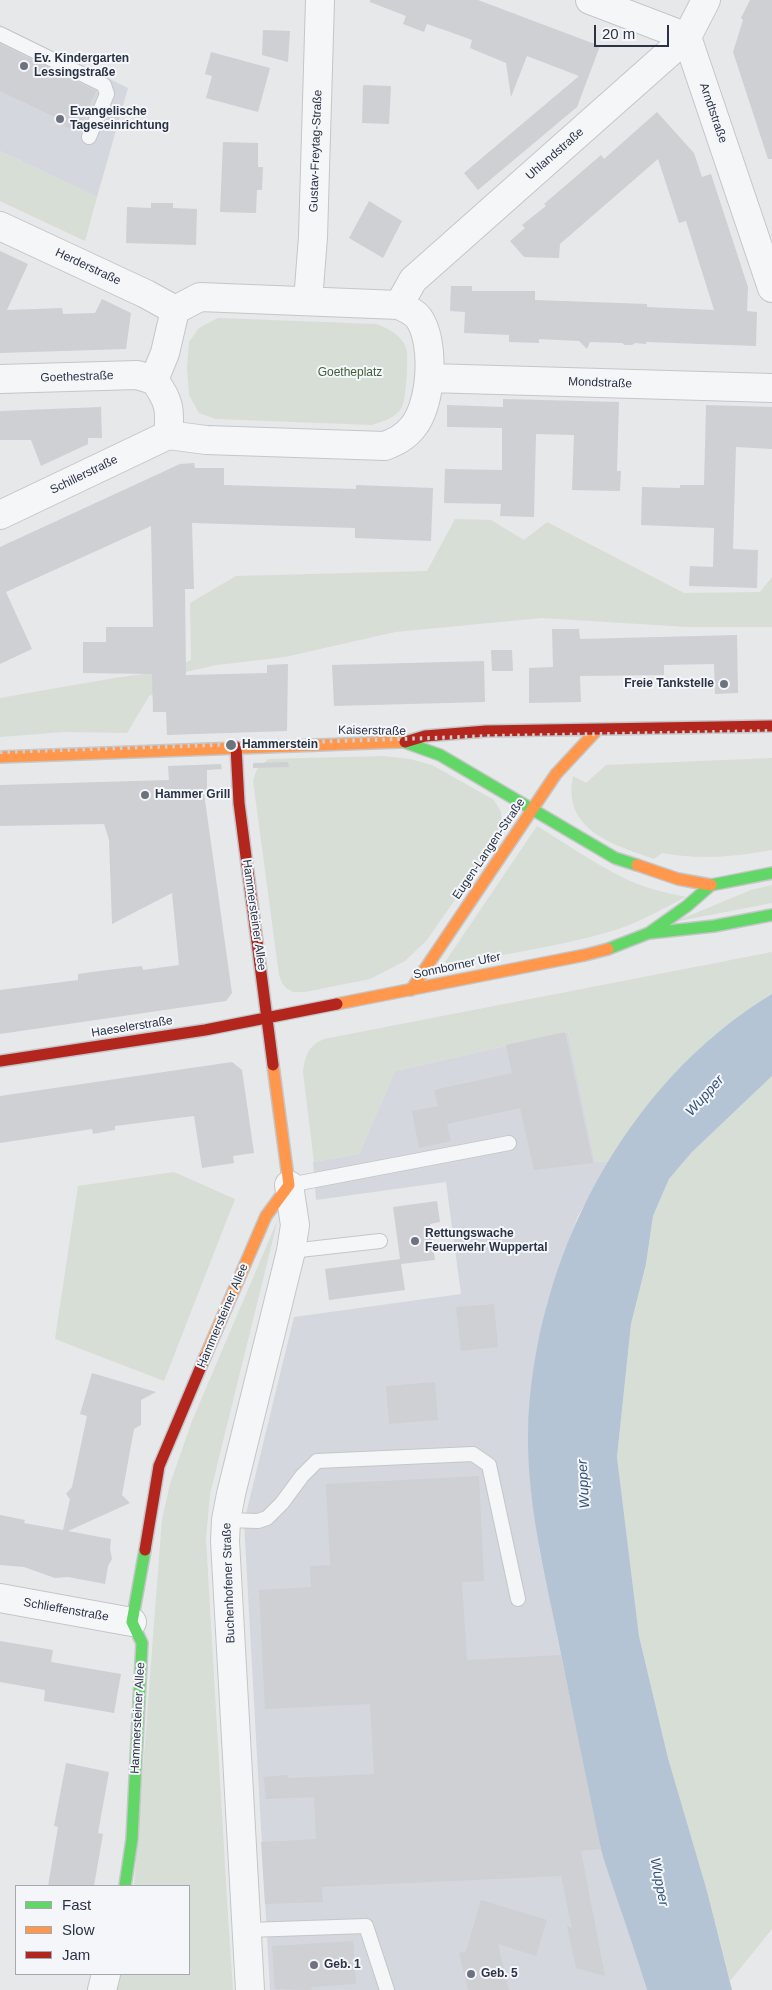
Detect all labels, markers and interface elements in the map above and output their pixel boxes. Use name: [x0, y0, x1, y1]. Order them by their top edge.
scale bar: [597, 15, 672, 47]
text: 20 m: [602, 25, 635, 42]
place label: Ev. Kindergarten Lessingstraße: [34, 52, 129, 80]
marker: Ev. Kindergarten Lessingstraße: [18, 60, 30, 72]
street label: Arndtstraße: [696, 81, 730, 145]
street label: Gustav-Freytag-Straße: [307, 89, 325, 213]
place label: Evangelische Tageseinrichtung: [70, 105, 169, 133]
marker: Evangelische Tageseinrichtung: [54, 113, 66, 125]
street label: Uhlandstraße: [523, 125, 587, 183]
street label: Herderstraße: [53, 246, 123, 288]
park label: Goetheplatz: [318, 366, 382, 380]
street label: Goethestraße: [40, 369, 114, 385]
street label: Mondstraße: [568, 375, 632, 391]
street label: Schillerstraße: [48, 452, 120, 498]
place label: Freie Tankstelle: [624, 677, 714, 691]
marker: Freie Tankstelle: [718, 678, 730, 690]
street label: Kaiserstraße: [338, 723, 406, 739]
marker: Hammerstein: [224, 738, 238, 752]
place label: Hammerstein: [242, 738, 318, 752]
place label: Hammer Grill: [155, 788, 230, 802]
marker: Hammer Grill: [139, 789, 151, 801]
street label: Eugen-Langen-Straße: [450, 796, 528, 902]
street label: Hammersteiner Allee: [239, 859, 269, 971]
street label: Sonnborner Ufer: [412, 950, 502, 982]
street label: Haeselerstraße: [90, 1013, 174, 1041]
water label: Wupper: [682, 1072, 728, 1120]
place label: Rettungswache Feuerwehr Wuppertal: [425, 1227, 547, 1255]
marker: Rettungswache Feuerwehr Wuppertal: [409, 1235, 421, 1247]
street label: Hammersteiner Allee: [194, 1262, 252, 1370]
water label: Wupper: [574, 1459, 594, 1509]
street label: Buchenhofener Straße: [220, 1522, 238, 1644]
street label: Schlieffenstraße: [22, 1595, 110, 1625]
street label: Hammersteiner Allee: [128, 1662, 148, 1774]
water label: Wupper: [646, 1856, 672, 1908]
legend: [15, 1885, 190, 1975]
text: Fast: [62, 1896, 91, 1913]
text: Slow: [62, 1921, 95, 1938]
text: Jam: [62, 1946, 90, 1963]
place label: Geb. 1: [324, 1958, 361, 1972]
marker: Geb. 1: [308, 1959, 320, 1971]
place label: Geb. 5: [481, 1967, 518, 1981]
marker: Geb. 5: [465, 1968, 477, 1980]

